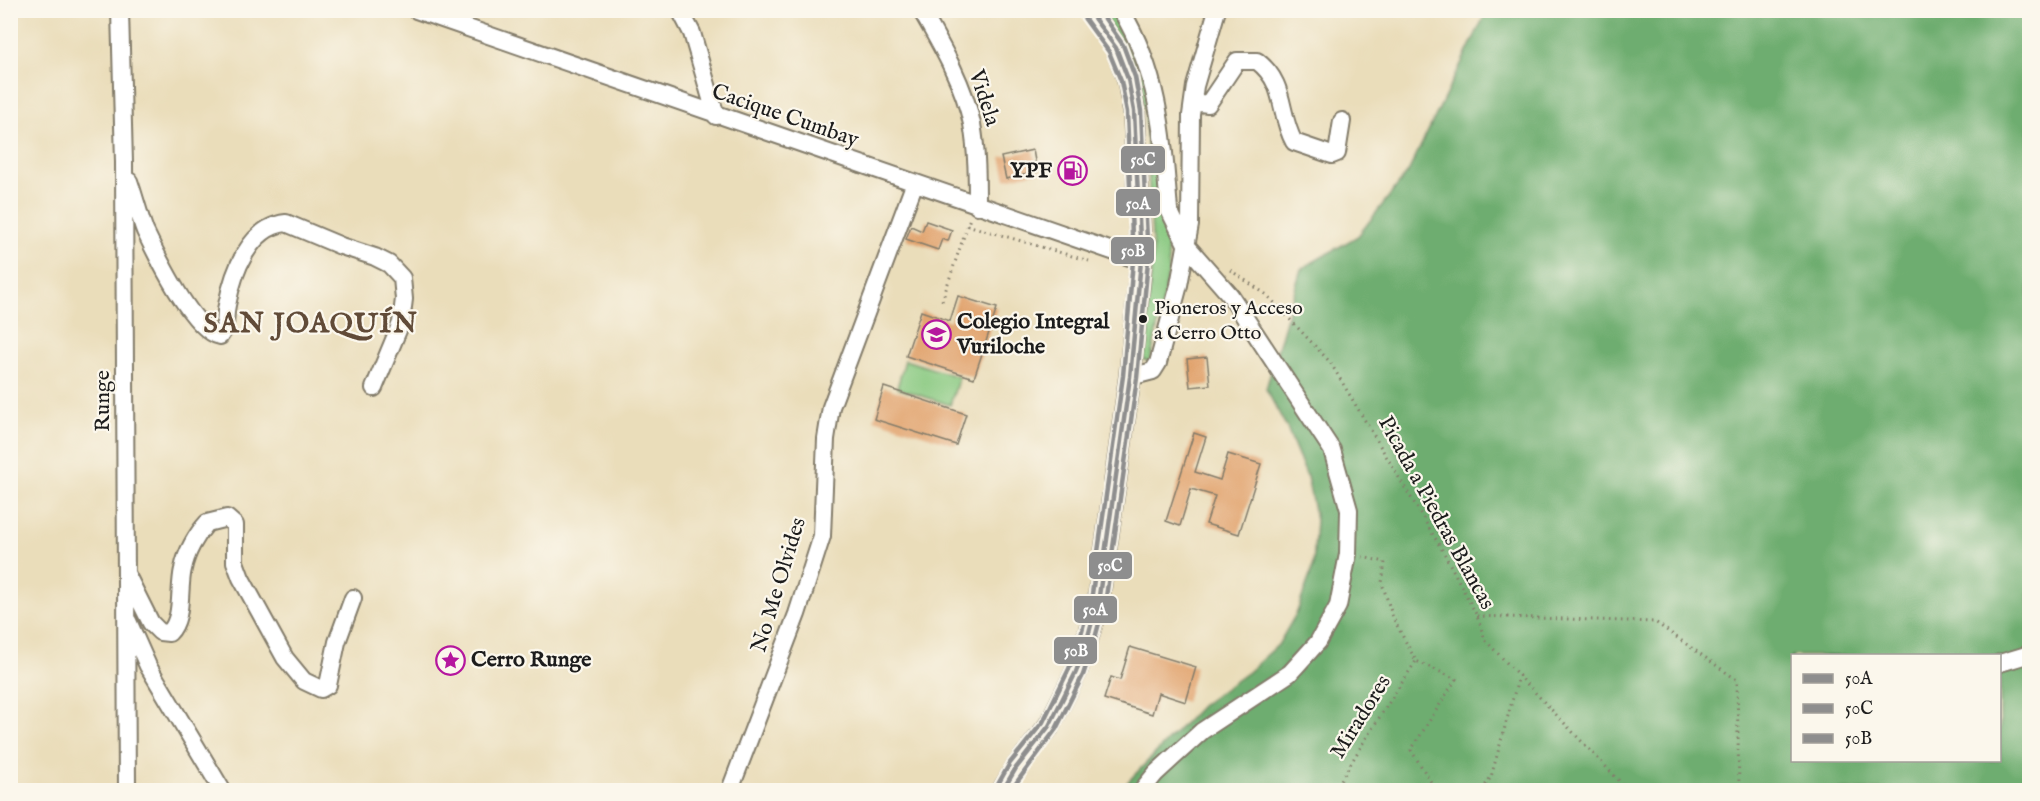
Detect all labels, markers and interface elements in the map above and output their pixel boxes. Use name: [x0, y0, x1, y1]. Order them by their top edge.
street label: Videla: [961, 65, 1006, 130]
street label: Cacique Cumbay: [708, 78, 862, 154]
line badge: 50C: [1120, 145, 1166, 174]
text: 50C: [1130, 151, 1156, 171]
fuel station icon: YPF: [1057, 155, 1089, 187]
place label: YPF: [1010, 157, 1052, 185]
line badge: 50A: [1115, 188, 1161, 217]
text: 50A: [1126, 195, 1151, 215]
line badge: 50B: [1110, 236, 1155, 265]
text: 50B: [1121, 242, 1146, 262]
place label: Pioneros y Acceso a Cerro Otto: [1154, 296, 1303, 346]
district label: SAN JOAQUÍN: [204, 306, 418, 342]
place label: Colegio Integral Vuriloche: [956, 308, 1110, 361]
marker: Pioneros y Acceso a Cerro Otto: [1137, 313, 1149, 325]
school or university icon: Colegio Integral Vuriloche: [920, 319, 952, 351]
street label: Runge: [89, 370, 117, 432]
street label: Picada a Piedras Blancas: [1371, 411, 1501, 615]
street label: No Me Olvides: [745, 514, 813, 656]
line badge: 50C: [1088, 551, 1133, 580]
text: 50C: [1097, 557, 1123, 577]
line badge: 50A: [1073, 595, 1118, 624]
text: 50A: [1083, 601, 1108, 621]
line badge: 50B: [1053, 636, 1098, 665]
text: 50B: [1064, 642, 1089, 662]
place icon: Cerro Runge: [434, 644, 466, 676]
place label: Cerro Runge: [471, 646, 591, 674]
legend: [1791, 654, 2001, 762]
text: 50A: [1845, 668, 1873, 691]
street label: Miradores: [1324, 670, 1398, 764]
text: 50C: [1845, 698, 1873, 721]
text: 50B: [1845, 728, 1872, 751]

